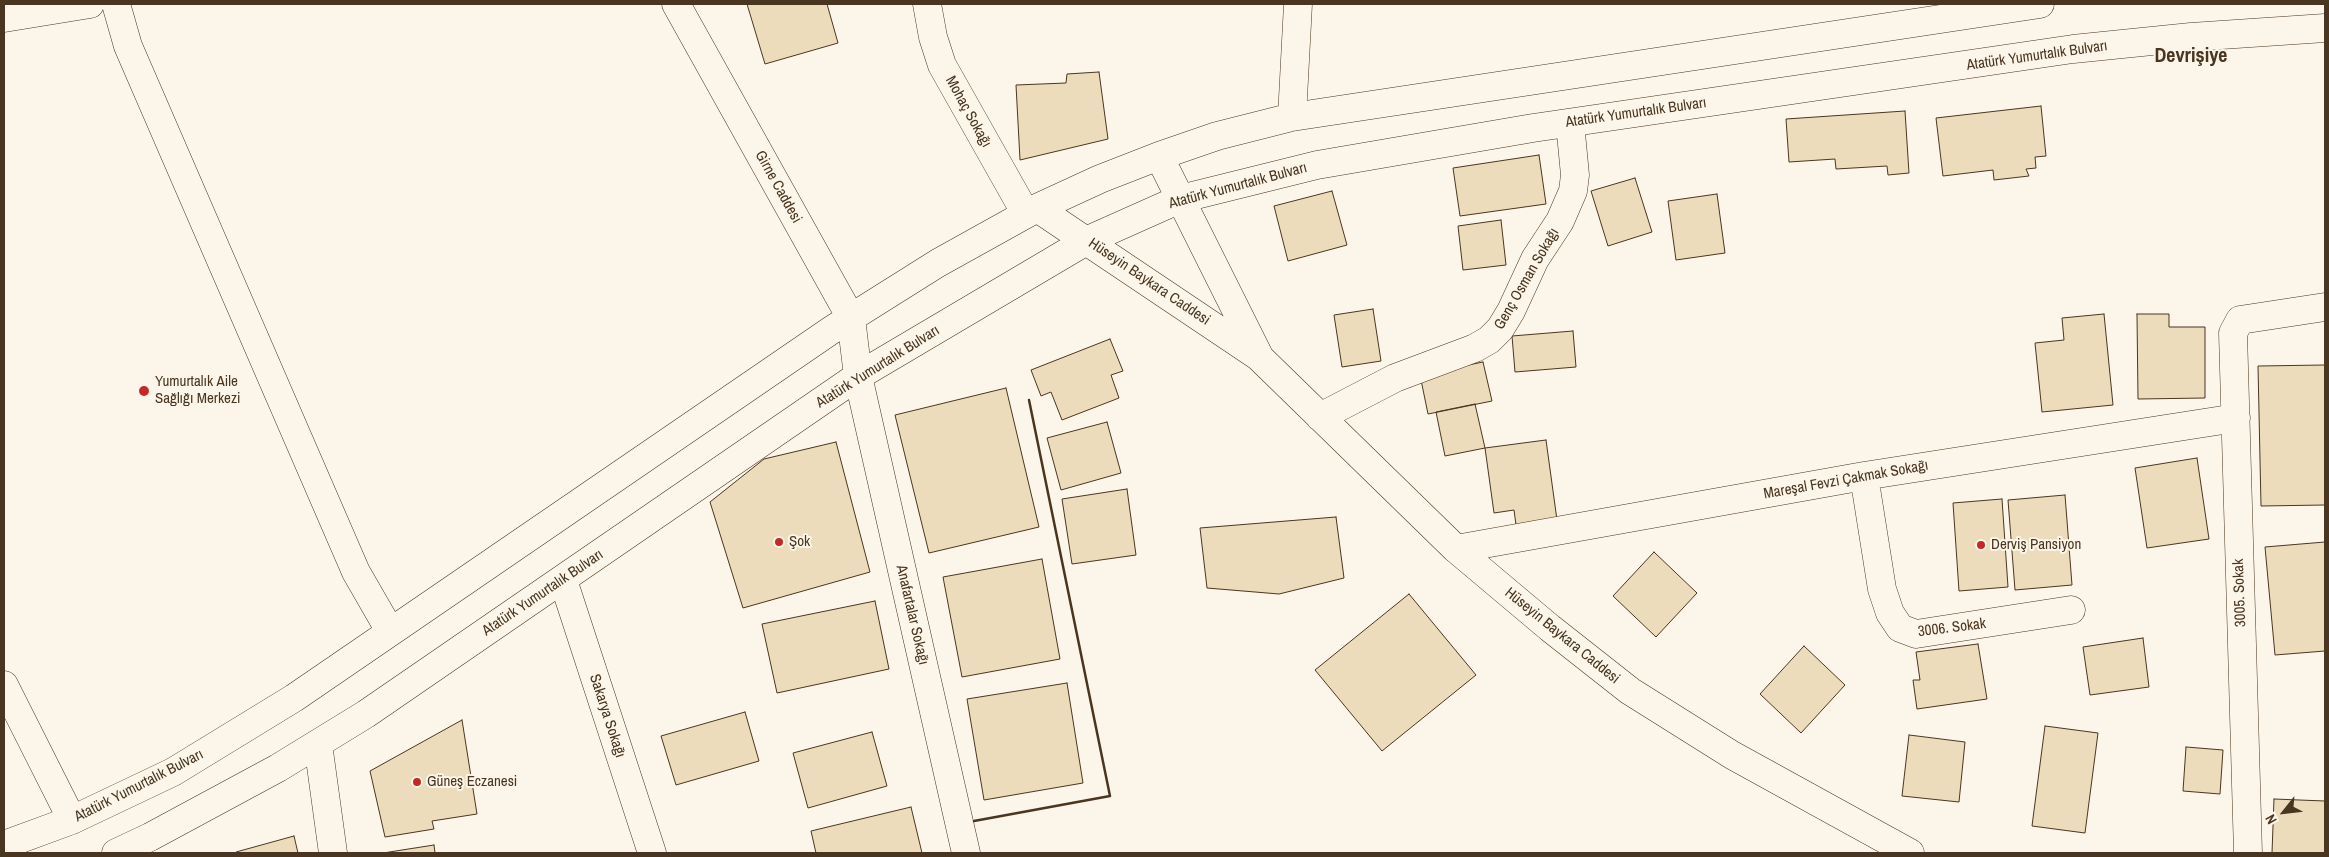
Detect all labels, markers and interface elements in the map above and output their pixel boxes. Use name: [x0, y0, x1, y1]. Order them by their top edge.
street label: Atatürk Yumurtalık Bulvarı: [1965, 37, 2109, 75]
district label: Devrişiye: [2155, 45, 2227, 69]
street label: Mohaç Sokağı: [941, 73, 995, 151]
street label: Atatürk Yumurtalık Bulvarı: [1564, 94, 1708, 132]
street label: Girne Caddesi: [751, 148, 805, 226]
street label: Atatürk Yumurtalık Bulvarı: [1167, 159, 1309, 213]
street label: Genç Osman Sokağı: [1491, 225, 1563, 333]
street label: Hüseyin Baykara Caddesi: [1085, 235, 1213, 329]
street label: Atatürk Yumurtalık Bulvarı: [813, 322, 943, 412]
place label: Yumurtalık Aile Sağlığı Merkezi: [155, 373, 240, 408]
marker: Yumurtalık Aile Sağlığı Merkezi: [137, 384, 151, 398]
street label: Mareşal Fevzi Çakmak Sokağı: [1762, 457, 1930, 503]
place label: Şok: [789, 533, 810, 551]
marker: Şok: [773, 536, 785, 548]
place label: Derviş Pansiyon: [1991, 536, 2081, 554]
marker: Derviş Pansiyon: [1975, 539, 1987, 551]
street label: Atatürk Yumurtalık Bulvarı: [479, 546, 607, 640]
street label: 3005. Sokak: [2230, 559, 2250, 627]
street label: Anafartalar Sokağı: [892, 563, 932, 667]
street label: Hüseyin Baykara Caddesi: [1501, 584, 1623, 688]
street label: 3006. Sokak: [1917, 615, 1987, 641]
street label: Sakarya Sokağı: [585, 672, 629, 760]
street label: Atatürk Yumurtalık Bulvarı: [72, 746, 206, 826]
place label: Güneş Eczanesi: [427, 773, 517, 791]
marker: Güneş Eczanesi: [411, 776, 423, 788]
north arrow: [2259, 787, 2309, 837]
text: N: [2261, 811, 2281, 827]

